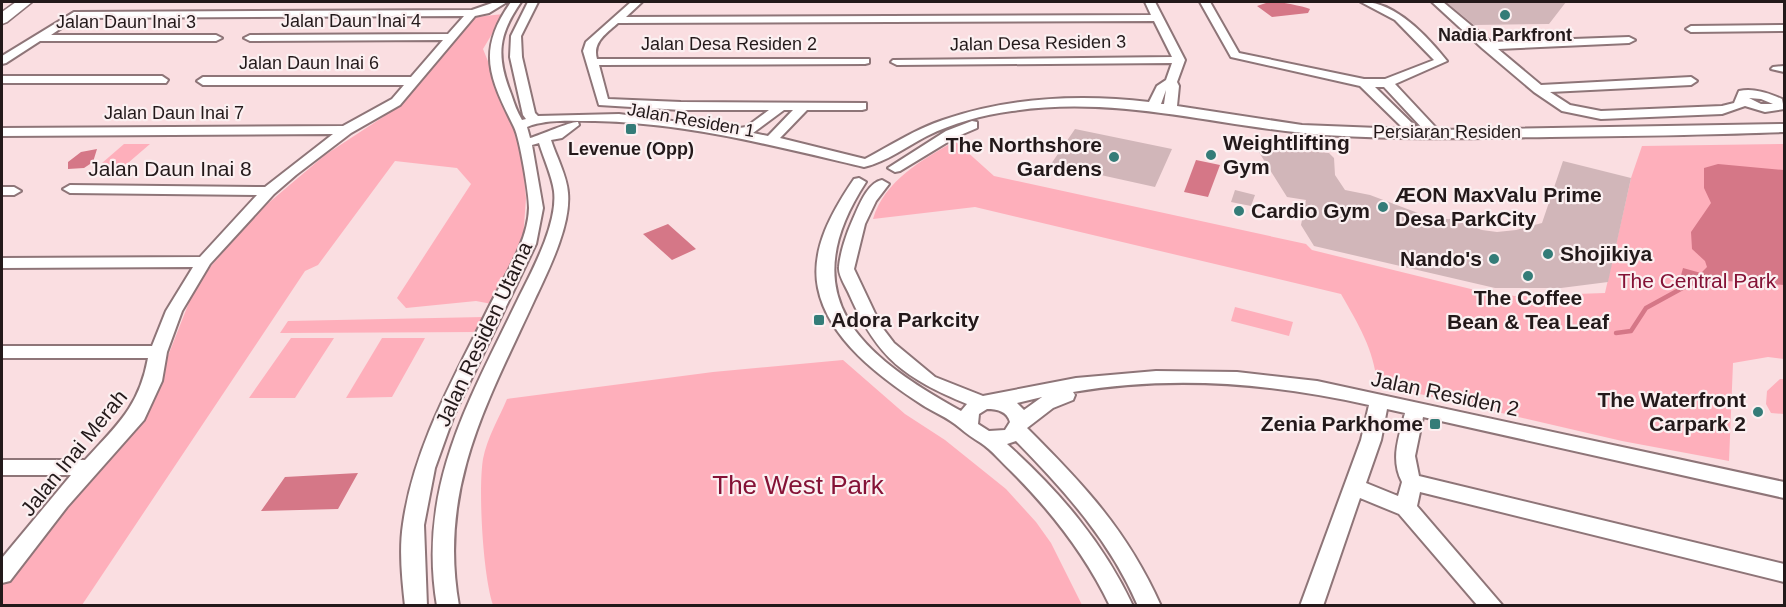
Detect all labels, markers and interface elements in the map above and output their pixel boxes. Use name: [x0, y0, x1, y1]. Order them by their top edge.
marker: Nadia Parkfront: [1498, 8, 1512, 22]
street label: Jalan Daun Inai 4: [281, 11, 421, 31]
street label: Jalan Daun Inai 3: [56, 12, 196, 32]
place label: Nadia Parkfront: [1438, 25, 1572, 45]
street label: Jalan Desa Residen 3: [950, 31, 1126, 55]
street label: Jalan Desa Residen 2: [641, 34, 817, 54]
street label: Jalan Daun Inai 6: [239, 53, 379, 73]
street label: Jalan Residen 1: [626, 99, 756, 141]
street label: Jalan Daun Inai 7: [104, 103, 244, 123]
marker: Levenue (Opp): [624, 122, 638, 136]
street label: Persiaran Residen: [1373, 122, 1521, 142]
place label: Weightlifting Gym: [1223, 131, 1350, 178]
place label: The Northshore Gardens: [946, 133, 1102, 180]
place label: Levenue (Opp): [568, 139, 694, 159]
marker: Weightlifting Gym: [1204, 148, 1218, 162]
marker: The Northshore Gardens: [1107, 150, 1121, 164]
street label: Jalan Daun Inai 8: [88, 157, 252, 180]
place label: ÆON MaxValu Prime Desa ParkCity: [1395, 183, 1602, 230]
place label: Cardio Gym: [1251, 199, 1370, 222]
marker: ÆON MaxValu Prime Desa ParkCity: [1376, 200, 1390, 214]
marker: Cardio Gym: [1232, 204, 1246, 218]
street label: Jalan Residen Utama: [431, 238, 537, 430]
place label: Shojikiya: [1560, 242, 1653, 265]
place label: Nando's: [1400, 247, 1482, 270]
marker: Shojikiya: [1541, 247, 1555, 261]
marker: Nando's: [1487, 252, 1501, 266]
marker: The Coffee Bean & Tea Leaf: [1521, 269, 1535, 283]
park label: The Central Park: [1618, 269, 1777, 292]
place label: The Coffee Bean & Tea Leaf: [1447, 286, 1610, 333]
place label: Adora Parkcity: [831, 308, 980, 331]
marker: Adora Parkcity: [812, 313, 826, 327]
street label: Jalan Residen 2: [1369, 367, 1521, 420]
street label: Jalan Inai Merah: [16, 385, 131, 520]
place label: The Waterfront Carpark 2: [1597, 388, 1746, 435]
marker: The Waterfront Carpark 2: [1751, 405, 1765, 419]
place label: Zenia Parkhome: [1261, 412, 1423, 435]
marker: Zenia Parkhome: [1428, 417, 1442, 431]
park label: The West Park: [712, 470, 885, 500]

